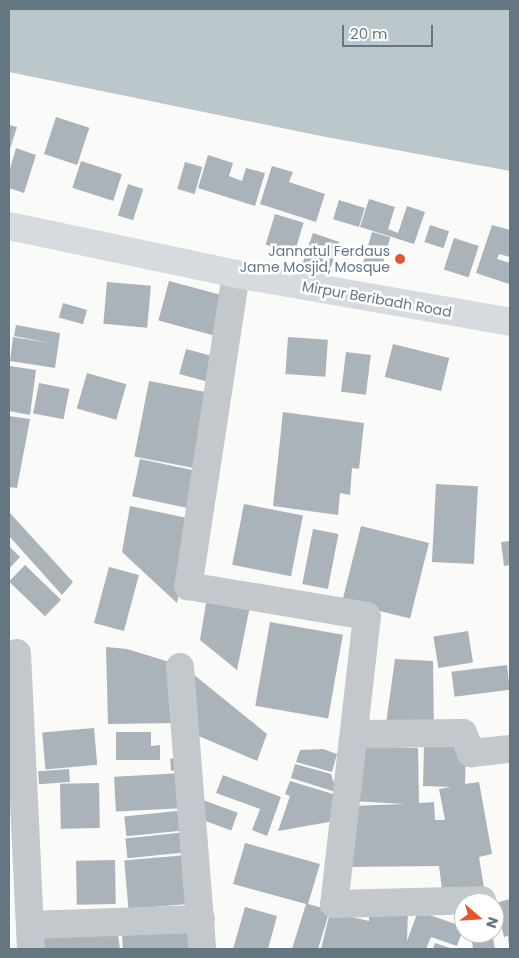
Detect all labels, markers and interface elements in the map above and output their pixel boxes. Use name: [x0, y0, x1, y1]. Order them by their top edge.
scale bar: [344, 15, 435, 47]
text: 20 m: [350, 23, 388, 44]
place label: Jannatul Ferdaus Jame Mosjid, Mosque: [240, 243, 390, 276]
marker: Jannatul Ferdaus Jame Mosjid, Mosque: [394, 253, 406, 265]
street label: Mirpur Beribadh Road: [301, 278, 453, 320]
north arrow: [454, 893, 504, 943]
text: N: [481, 914, 503, 931]

